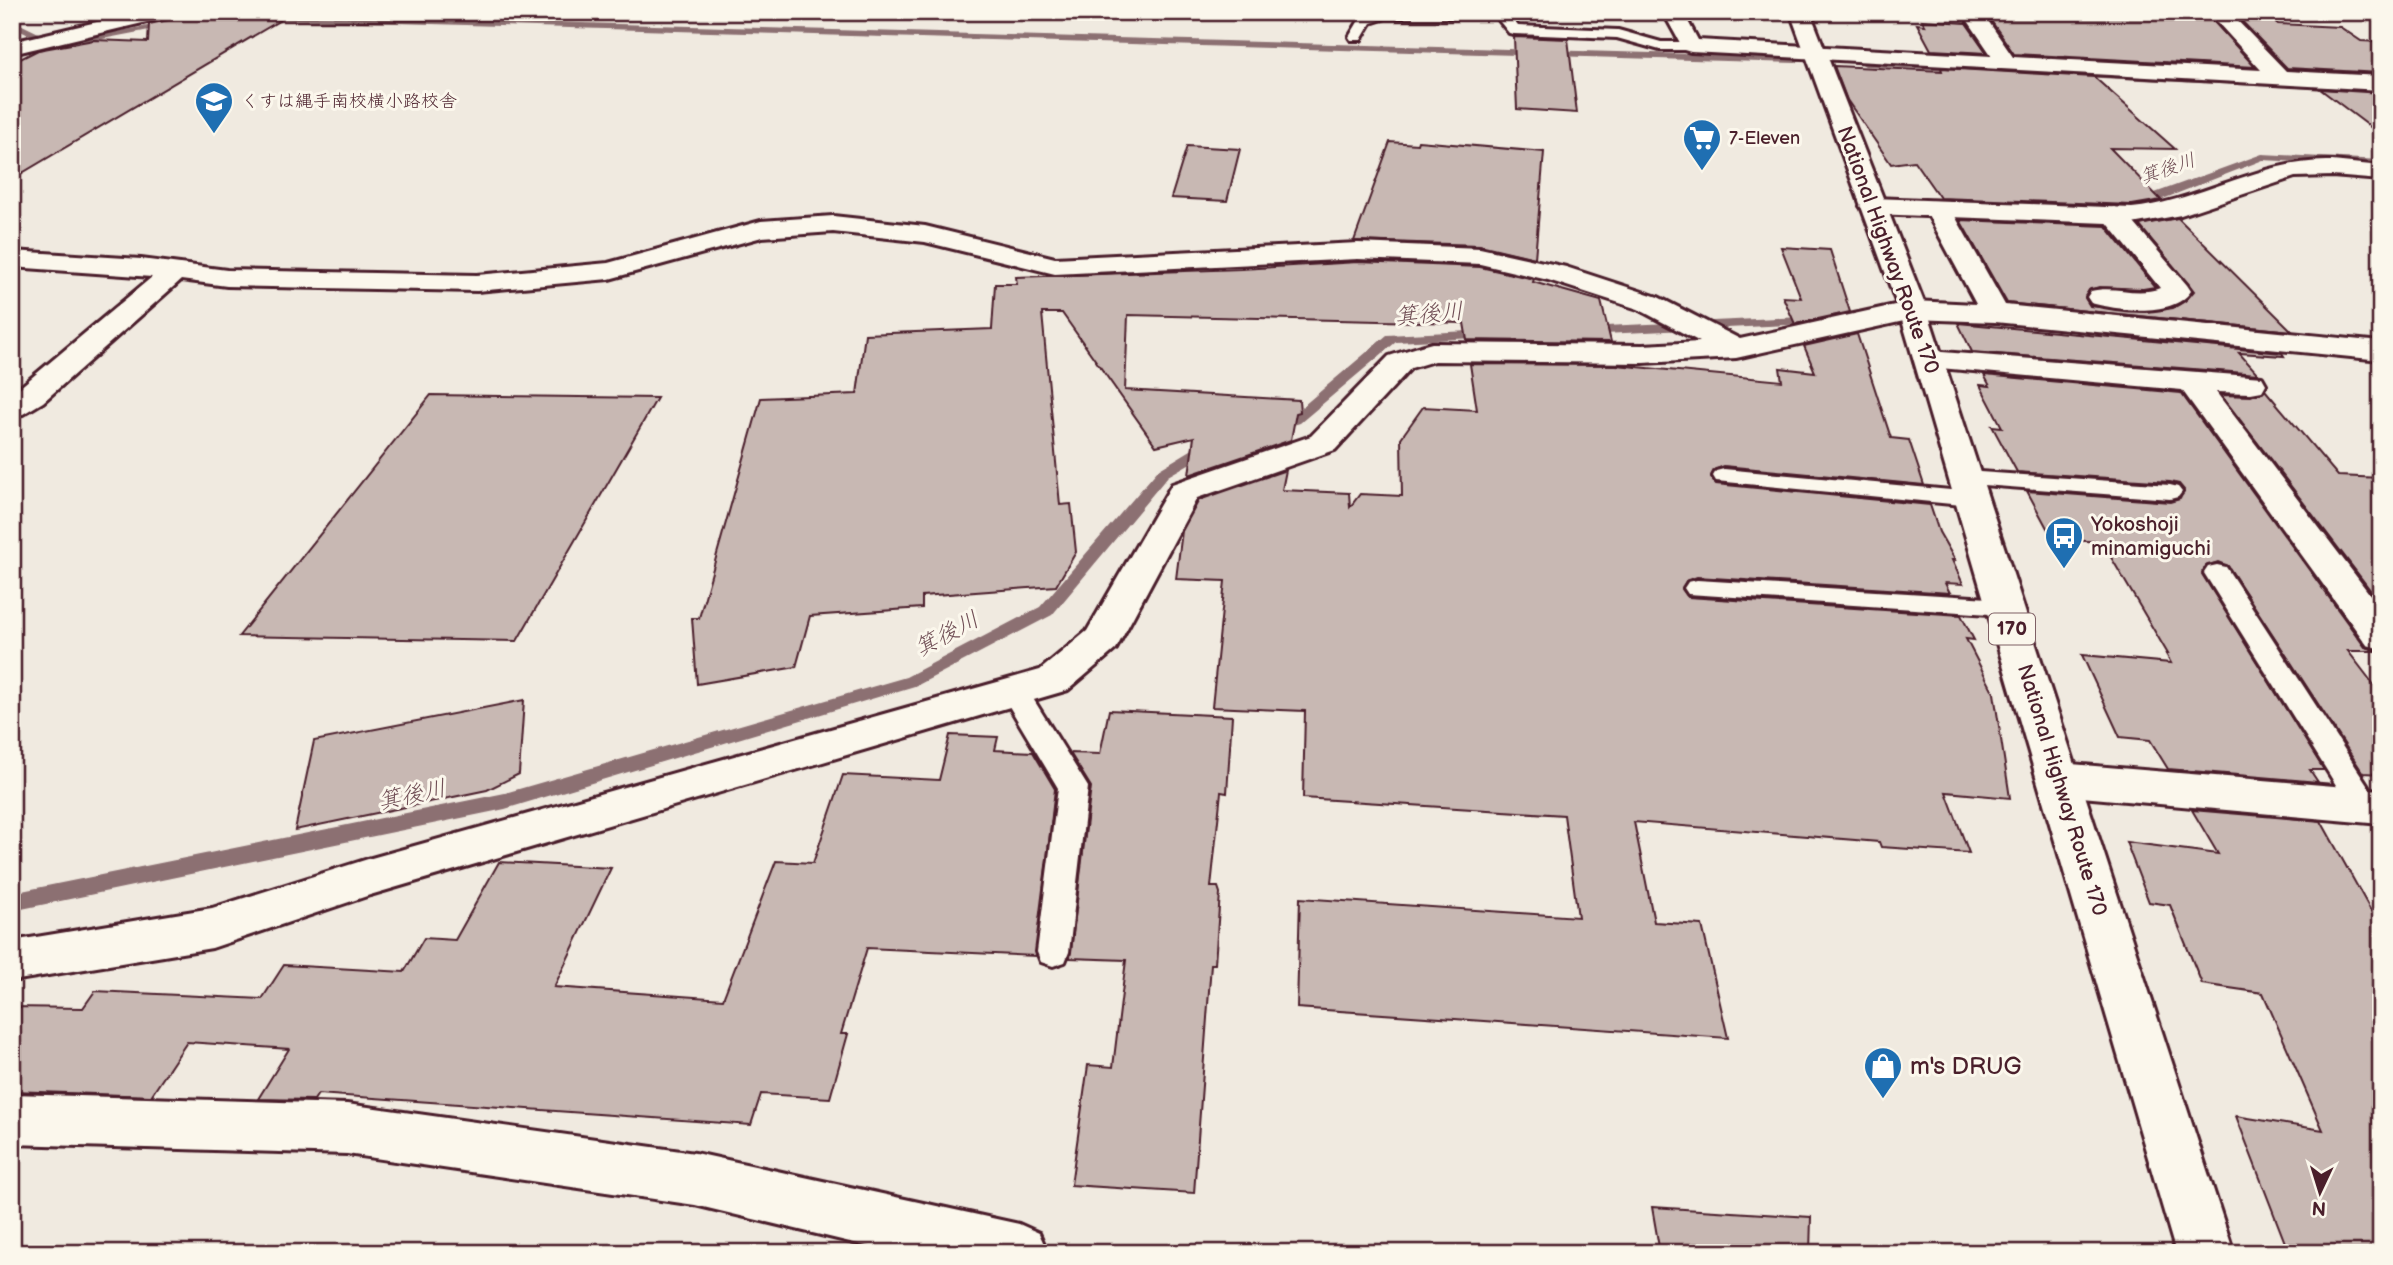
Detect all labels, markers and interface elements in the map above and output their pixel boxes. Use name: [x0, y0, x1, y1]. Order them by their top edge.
school or university icon: くすは縄手南校横小路校舎: [193, 80, 235, 135]
place label: くすは縄手南校横小路校舎: [241, 91, 457, 112]
supermarket icon: 7-Eleven: [1681, 117, 1723, 172]
street label: National Highway Route 170: [1832, 123, 1944, 377]
place label: 7-Eleven: [1729, 128, 1800, 149]
water label: 箕後川: [2137, 149, 2199, 189]
water label: 箕後川: [1393, 297, 1465, 331]
place label: Yokoshoji minamiguchi: [2090, 512, 2211, 561]
bus stop icon: Yokoshoji minamiguchi: [2043, 515, 2085, 570]
water label: 箕後川: [910, 605, 984, 663]
road number: 170: [1989, 614, 2035, 644]
street label: National Highway Route 170: [2012, 661, 2112, 919]
water label: 箕後川: [375, 774, 449, 816]
shop icon: m's DRUG: [1862, 1045, 1904, 1100]
place label: m's DRUG: [1910, 1052, 2022, 1081]
north arrow: [2284, 1156, 2354, 1226]
text: N: [2311, 1195, 2327, 1219]

